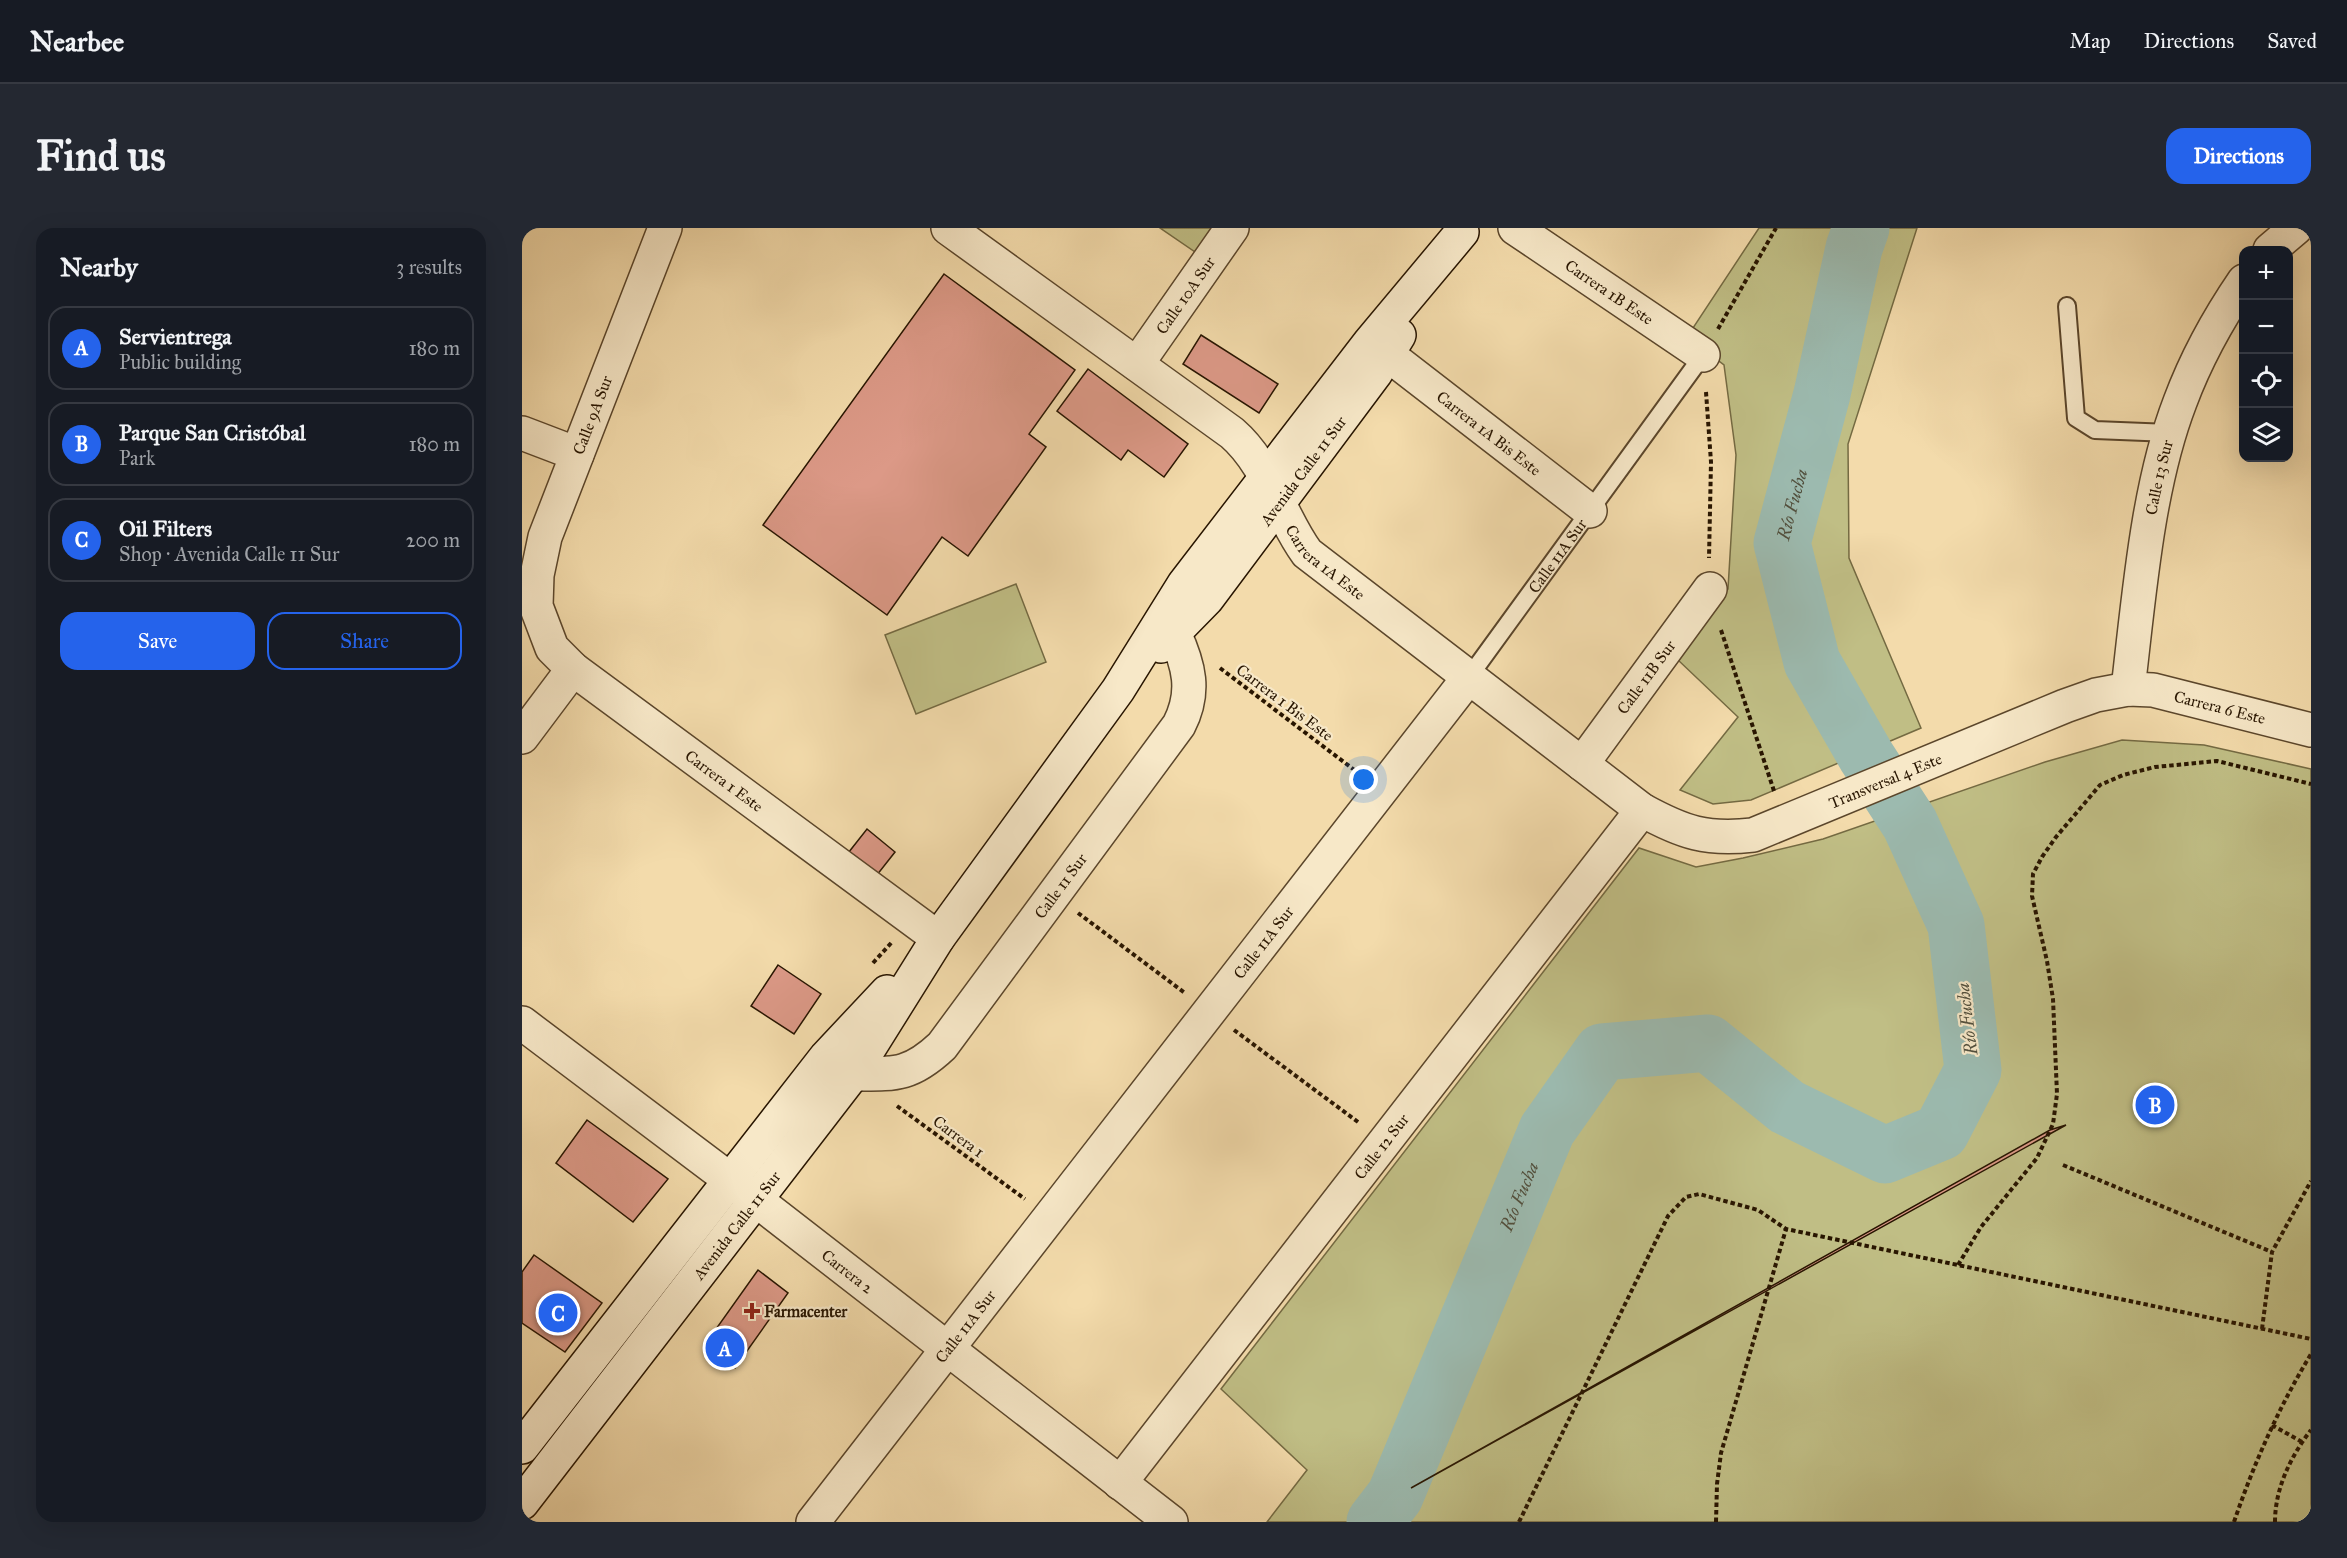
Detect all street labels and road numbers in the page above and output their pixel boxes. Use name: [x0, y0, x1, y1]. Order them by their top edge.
street label: Calle 10A Sur: [1152, 253, 1219, 338]
street label: Carrera 1B Este: [1561, 256, 1657, 329]
street label: Calle 9A Sur: [569, 373, 616, 457]
street label: Carrera 1A Bis Este: [1433, 387, 1545, 480]
street label: Avenida Calle 11 Sur: [1256, 412, 1350, 530]
street label: Calle 13 Sur: [2142, 438, 2177, 516]
street label: Calle 11A Sur: [1524, 515, 1591, 597]
street label: Carrera 1A Este: [1282, 522, 1369, 604]
street label: Calle 11B Sur: [1613, 636, 1679, 718]
street label: Carrera 1 Bis Este: [1233, 660, 1337, 745]
street label: Carrera 6 Este: [2172, 687, 2268, 728]
street label: Carrera 1 Este: [681, 746, 767, 816]
street label: Transversal 4 Este: [1826, 749, 1945, 813]
street label: Calle 11 Sur: [1030, 850, 1091, 922]
street label: Calle 11A Sur: [1229, 902, 1298, 983]
street label: Calle 12 Sur: [1350, 1110, 1413, 1183]
street label: Carrera 1: [929, 1111, 988, 1161]
street label: Avenida Calle 11 Sur: [688, 1167, 785, 1284]
street label: Carrera 2: [818, 1246, 877, 1298]
street label: Calle 11A Sur: [931, 1286, 1000, 1367]

